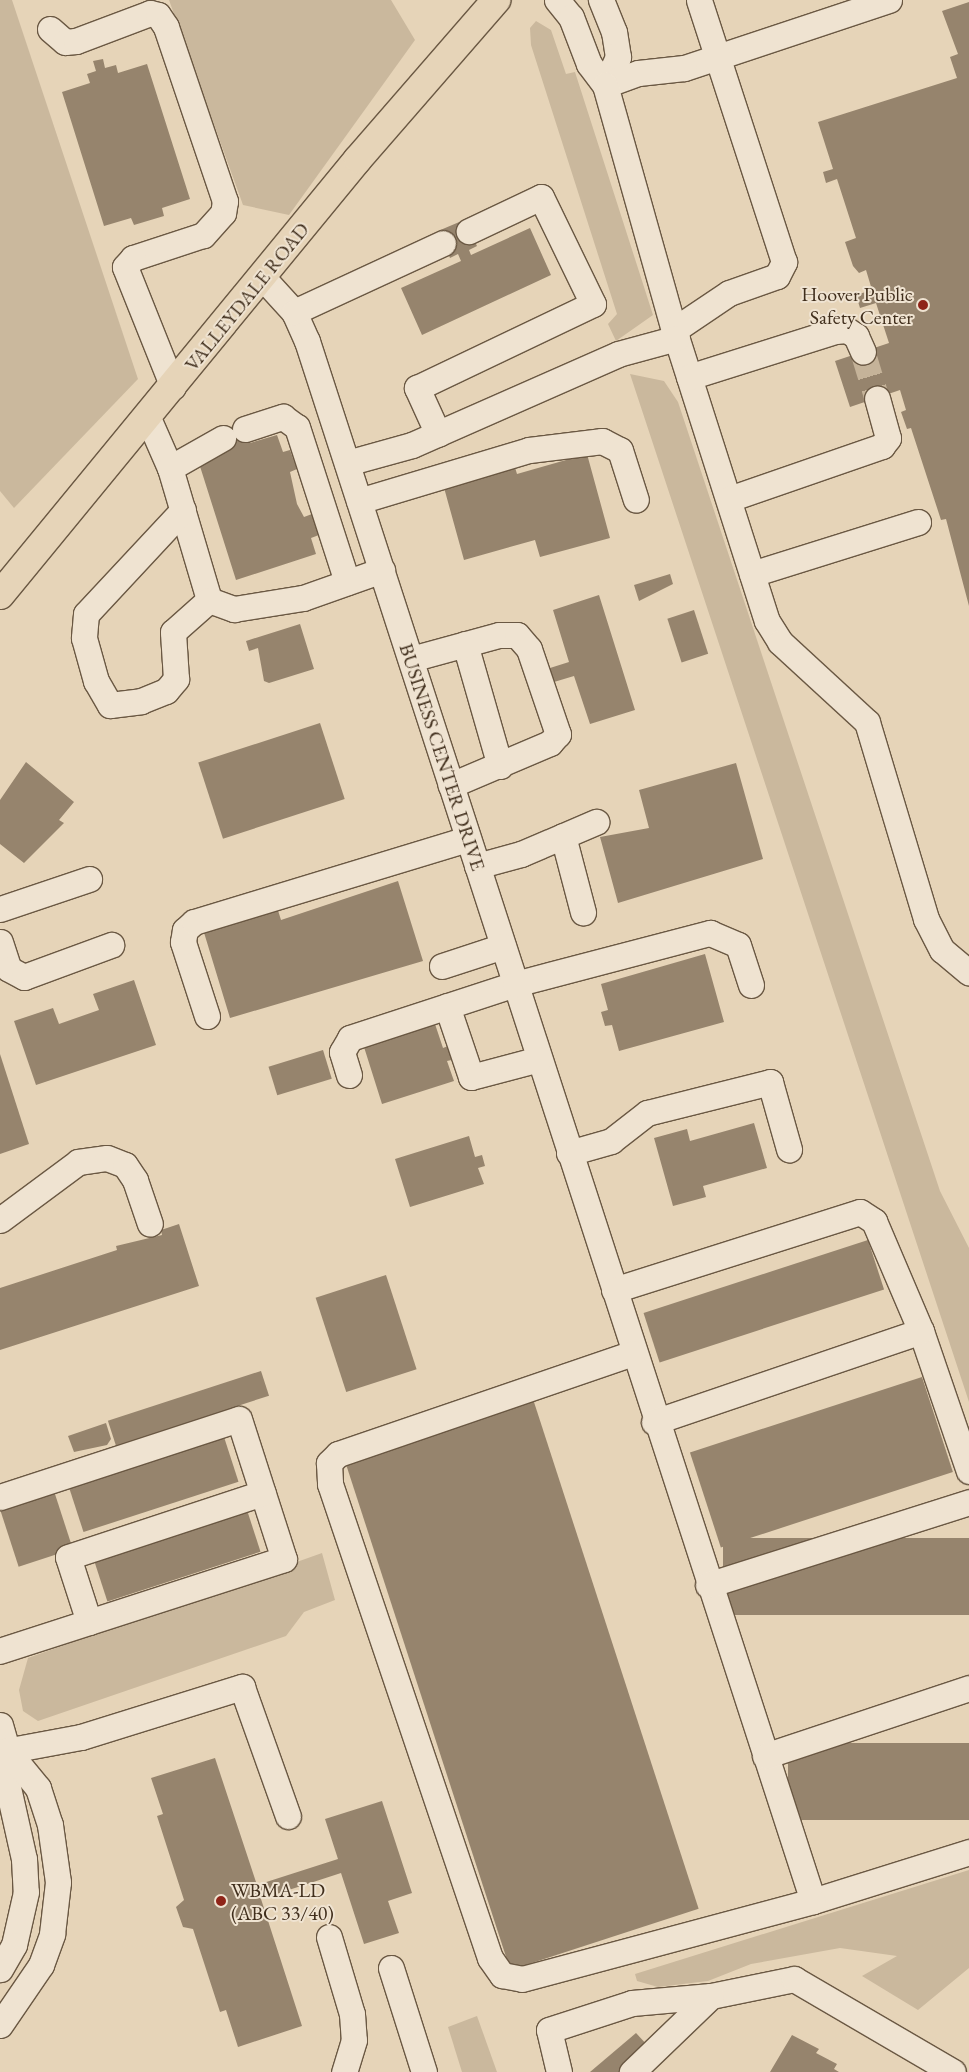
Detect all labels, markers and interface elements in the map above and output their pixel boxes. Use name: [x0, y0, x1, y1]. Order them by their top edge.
street label: VALLEYDALE ROAD: [180, 218, 314, 376]
place label: Hoover Public Safety Center: [801, 282, 913, 329]
marker: Hoover Public Safety Center: [917, 299, 929, 311]
street label: BUSINESS CENTER DRIVE: [394, 640, 490, 874]
place label: WBMA-LD (ABC 33/40): [231, 1878, 334, 1925]
marker: WBMA-LD (ABC 33/40): [215, 1895, 227, 1907]

